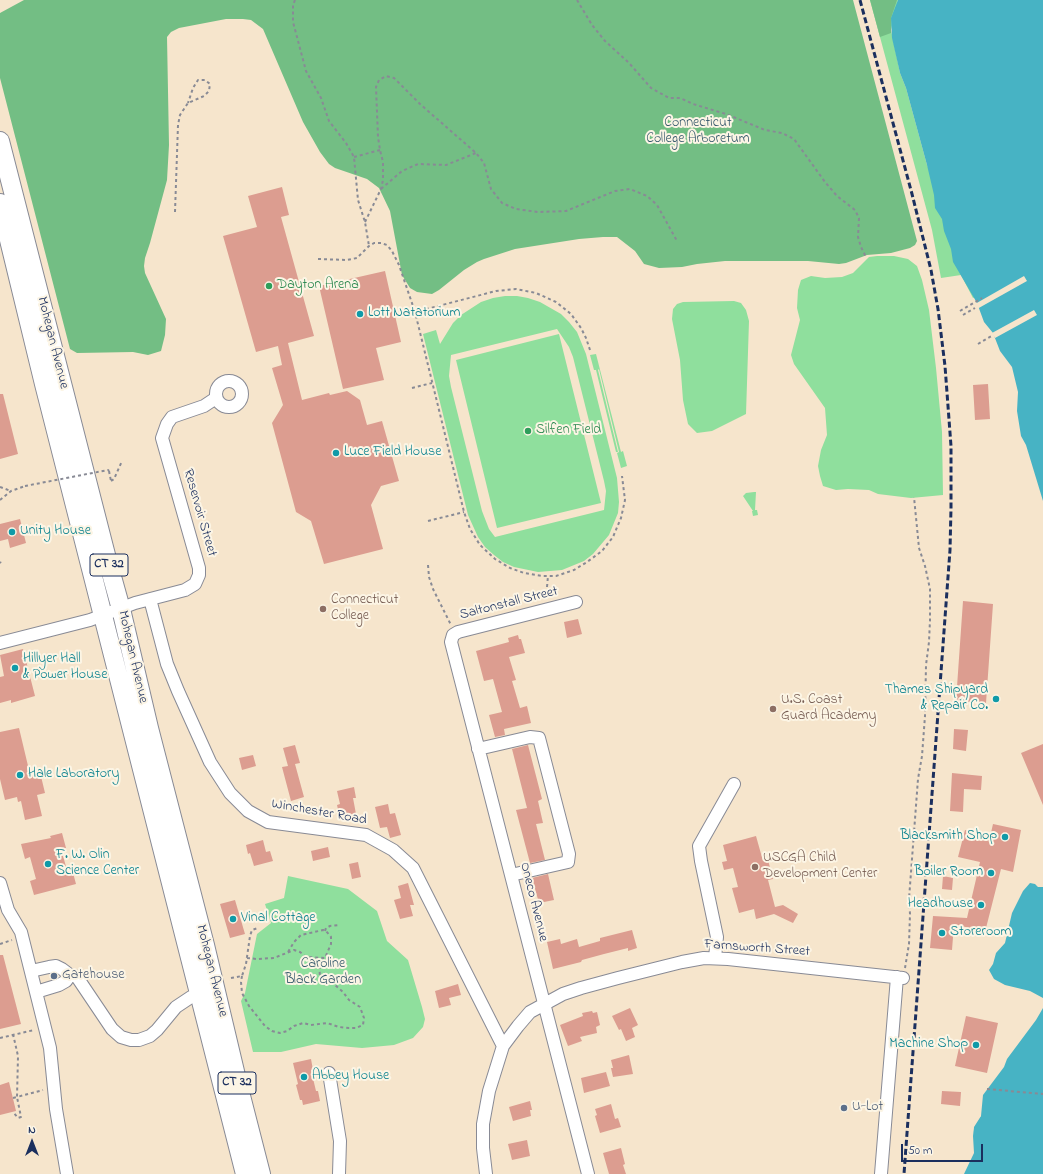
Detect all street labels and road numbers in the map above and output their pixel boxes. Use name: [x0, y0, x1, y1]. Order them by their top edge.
street label: Mohegan Avenue: [32, 295, 72, 391]
street label: Reservoir Street: [179, 467, 219, 559]
road number: CT 32: [90, 554, 128, 576]
street label: Saltonstall Street: [458, 584, 560, 624]
street label: Mohegan Avenue: [113, 609, 151, 705]
street label: Winchester Road: [270, 796, 368, 830]
street label: Oneco Avenue: [515, 861, 551, 943]
street label: Mohegan Avenue: [191, 923, 231, 1019]
street label: Farnsworth Street: [704, 937, 810, 961]
road number: CT 32: [218, 1072, 256, 1094]

